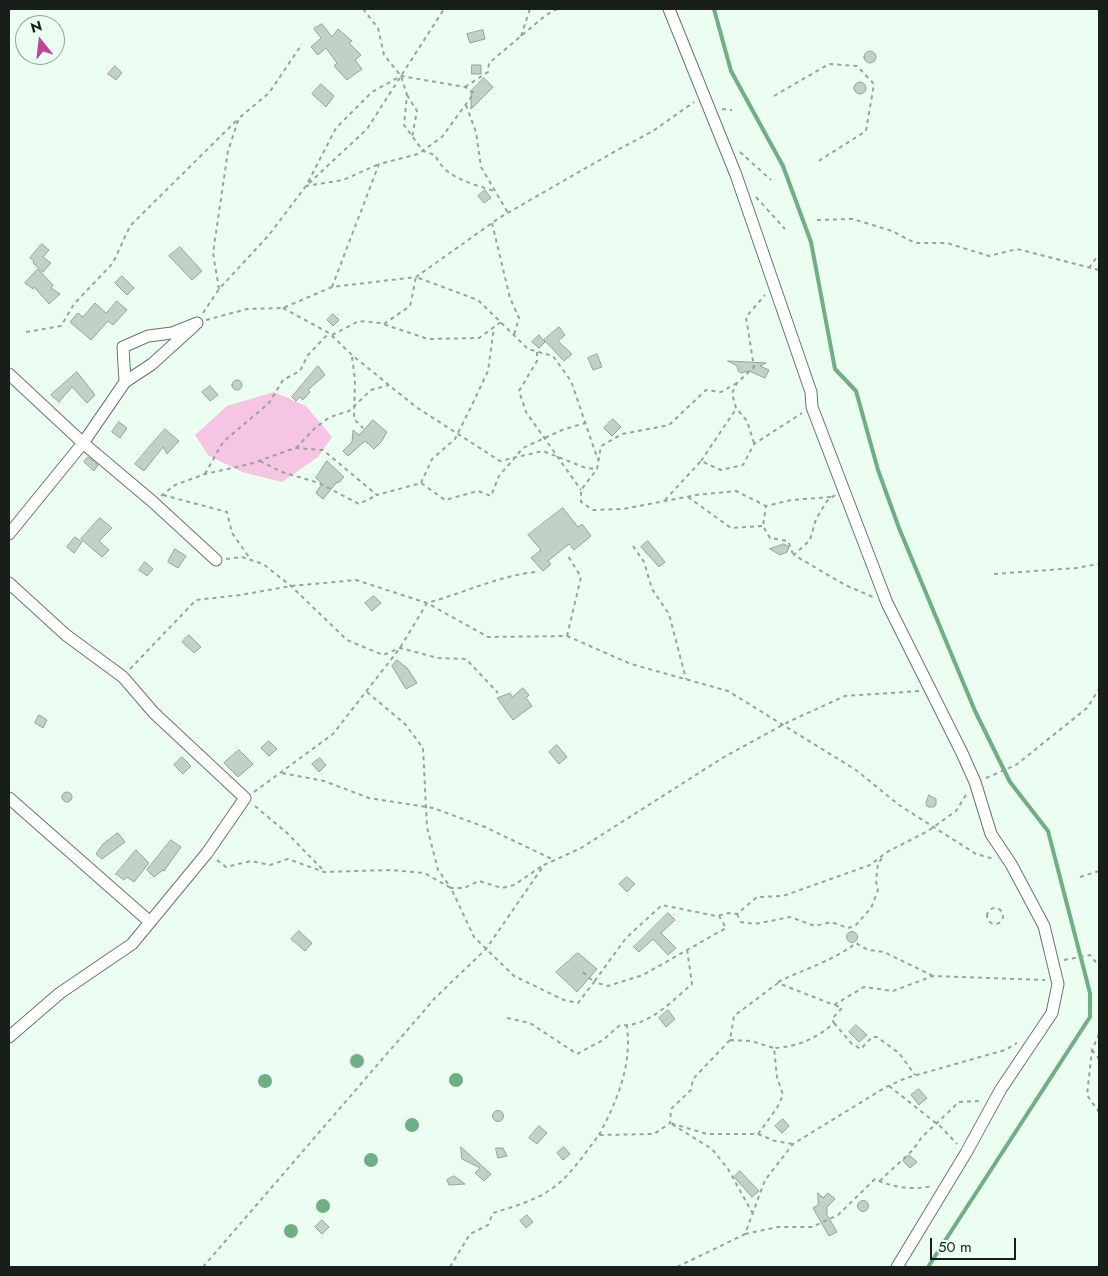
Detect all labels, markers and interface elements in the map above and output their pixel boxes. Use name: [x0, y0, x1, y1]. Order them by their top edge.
north arrow: [15, 15, 65, 65]
text: N: [28, 15, 44, 38]
scale bar: [933, 1228, 1019, 1260]
text: 50 m: [938, 1236, 972, 1258]

